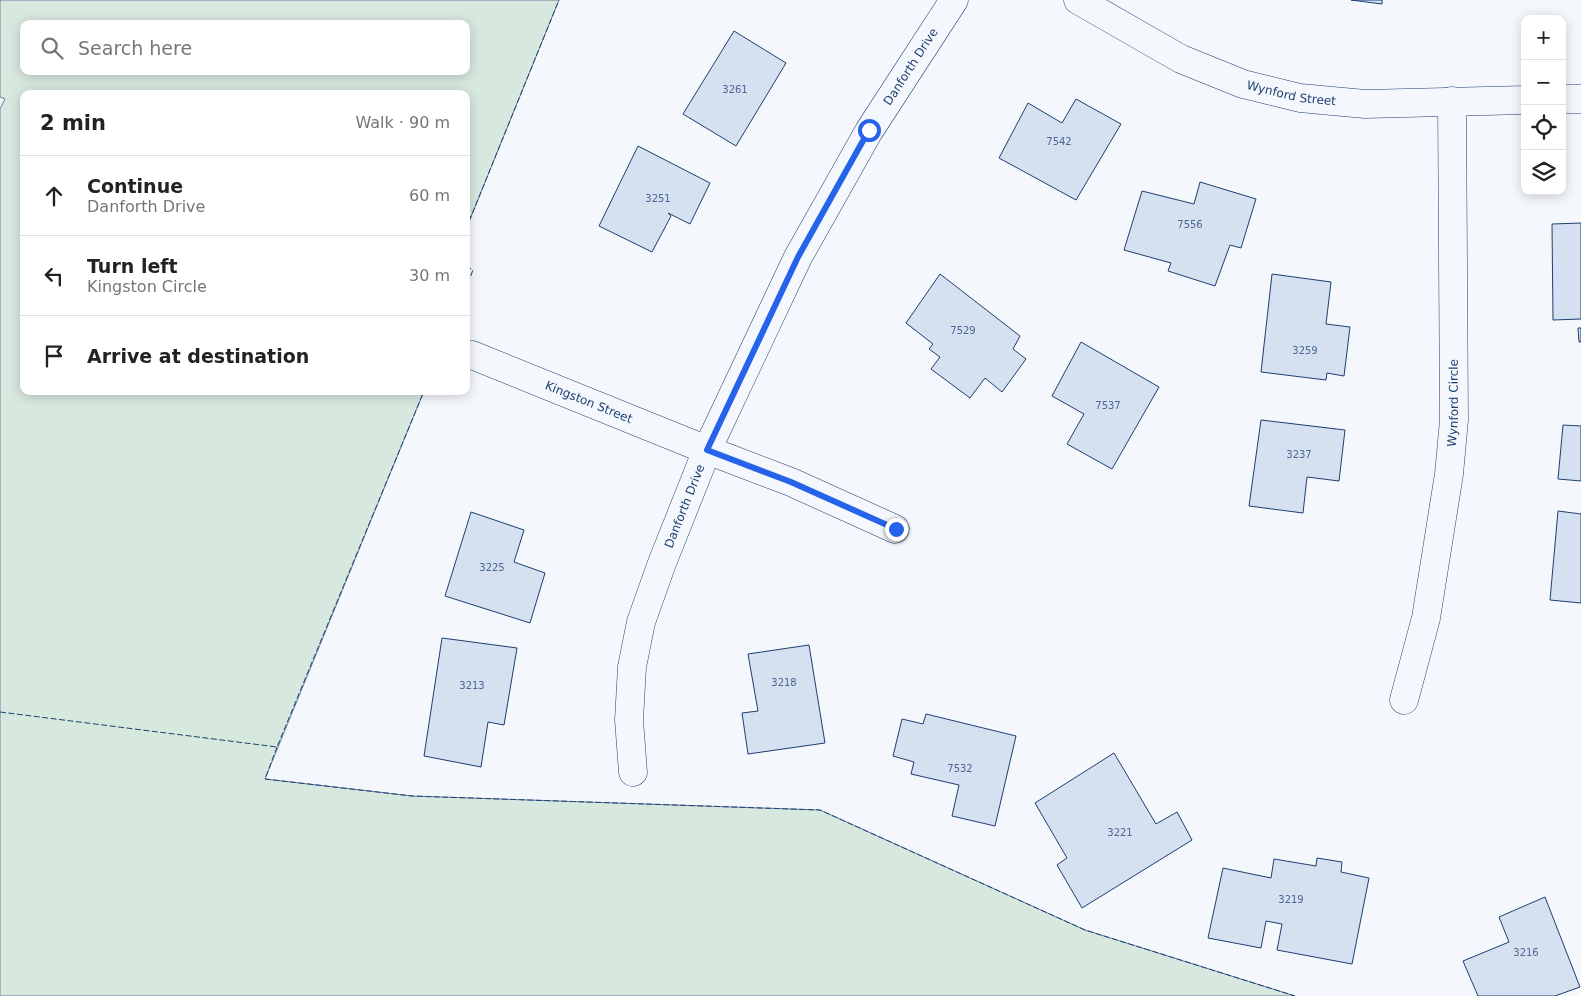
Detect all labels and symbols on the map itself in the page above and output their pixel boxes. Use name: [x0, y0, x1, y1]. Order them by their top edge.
street label: Danforth Drive: [881, 26, 941, 108]
street label: Wynford Street: [1245, 78, 1337, 108]
house number: 3261: [722, 84, 748, 95]
route start: [858, 119, 881, 142]
house number: 7542: [1046, 136, 1072, 147]
house number: 3251: [645, 193, 671, 204]
house number: 7556: [1177, 219, 1203, 230]
house number: 7529: [950, 325, 976, 336]
house number: 3259: [1292, 345, 1318, 356]
street label: Wynford Circle: [1445, 359, 1461, 447]
street label: Kingston Street: [543, 378, 635, 426]
house number: 7537: [1095, 400, 1121, 411]
house number: 3237: [1286, 449, 1312, 460]
street label: Danforth Drive: [662, 462, 708, 550]
route end: [885, 518, 908, 541]
house number: 3225: [479, 562, 505, 573]
house number: 3218: [771, 677, 797, 688]
house number: 3213: [459, 680, 485, 691]
house number: 7532: [947, 763, 973, 774]
house number: 3221: [1107, 827, 1133, 838]
house number: 3219: [1278, 894, 1304, 905]
house number: 3216: [1513, 947, 1539, 958]

